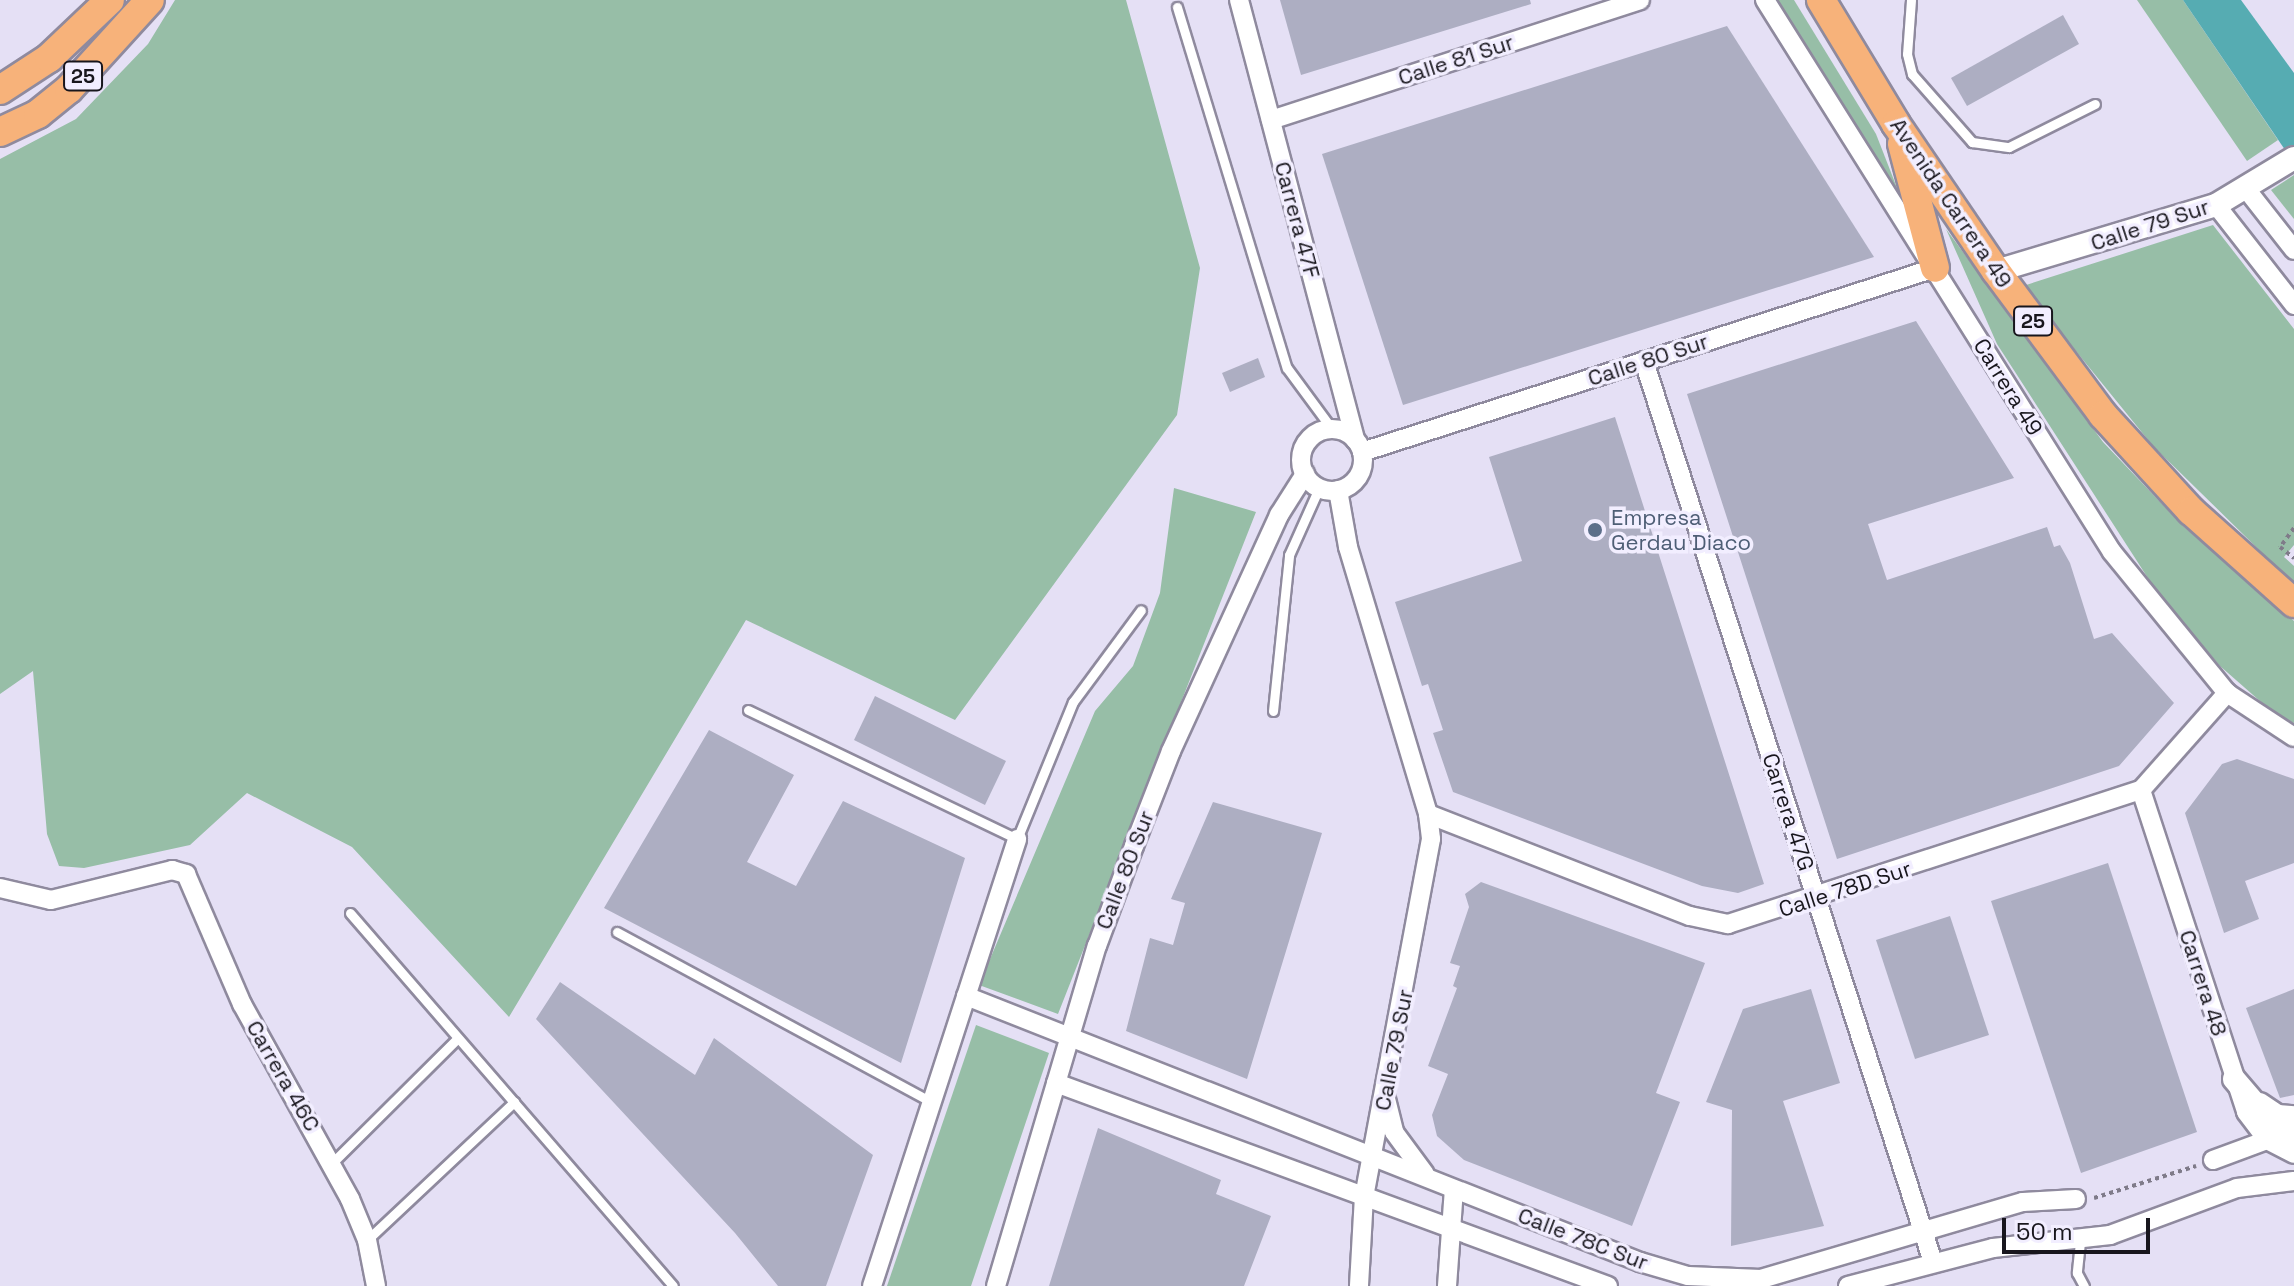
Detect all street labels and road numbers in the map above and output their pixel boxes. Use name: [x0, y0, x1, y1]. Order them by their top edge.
street label: Calle 81 Sur: [1395, 29, 1517, 91]
road number: 25: [63, 60, 103, 92]
street label: Avenida Carrera 49: [1885, 113, 2017, 293]
street label: Carrera 47F: [1269, 159, 1325, 281]
street label: Calle 79 Sur: [2087, 193, 2213, 257]
road number: 25: [2013, 305, 2053, 337]
street label: Calle 80 Sur: [1585, 328, 1711, 392]
street label: Carrera 49: [1968, 334, 2048, 440]
street label: Carrera 47G: [1757, 750, 1819, 874]
street label: Calle 80 Sur: [1090, 807, 1160, 933]
street label: Calle 78D Sur: [1775, 855, 1915, 923]
street label: Carrera 48: [2174, 927, 2232, 1039]
street label: Calle 79 Sur: [1369, 987, 1419, 1113]
street label: Carrera 46C: [241, 1016, 325, 1136]
street label: Calle 78C Sur: [1514, 1202, 1652, 1276]

